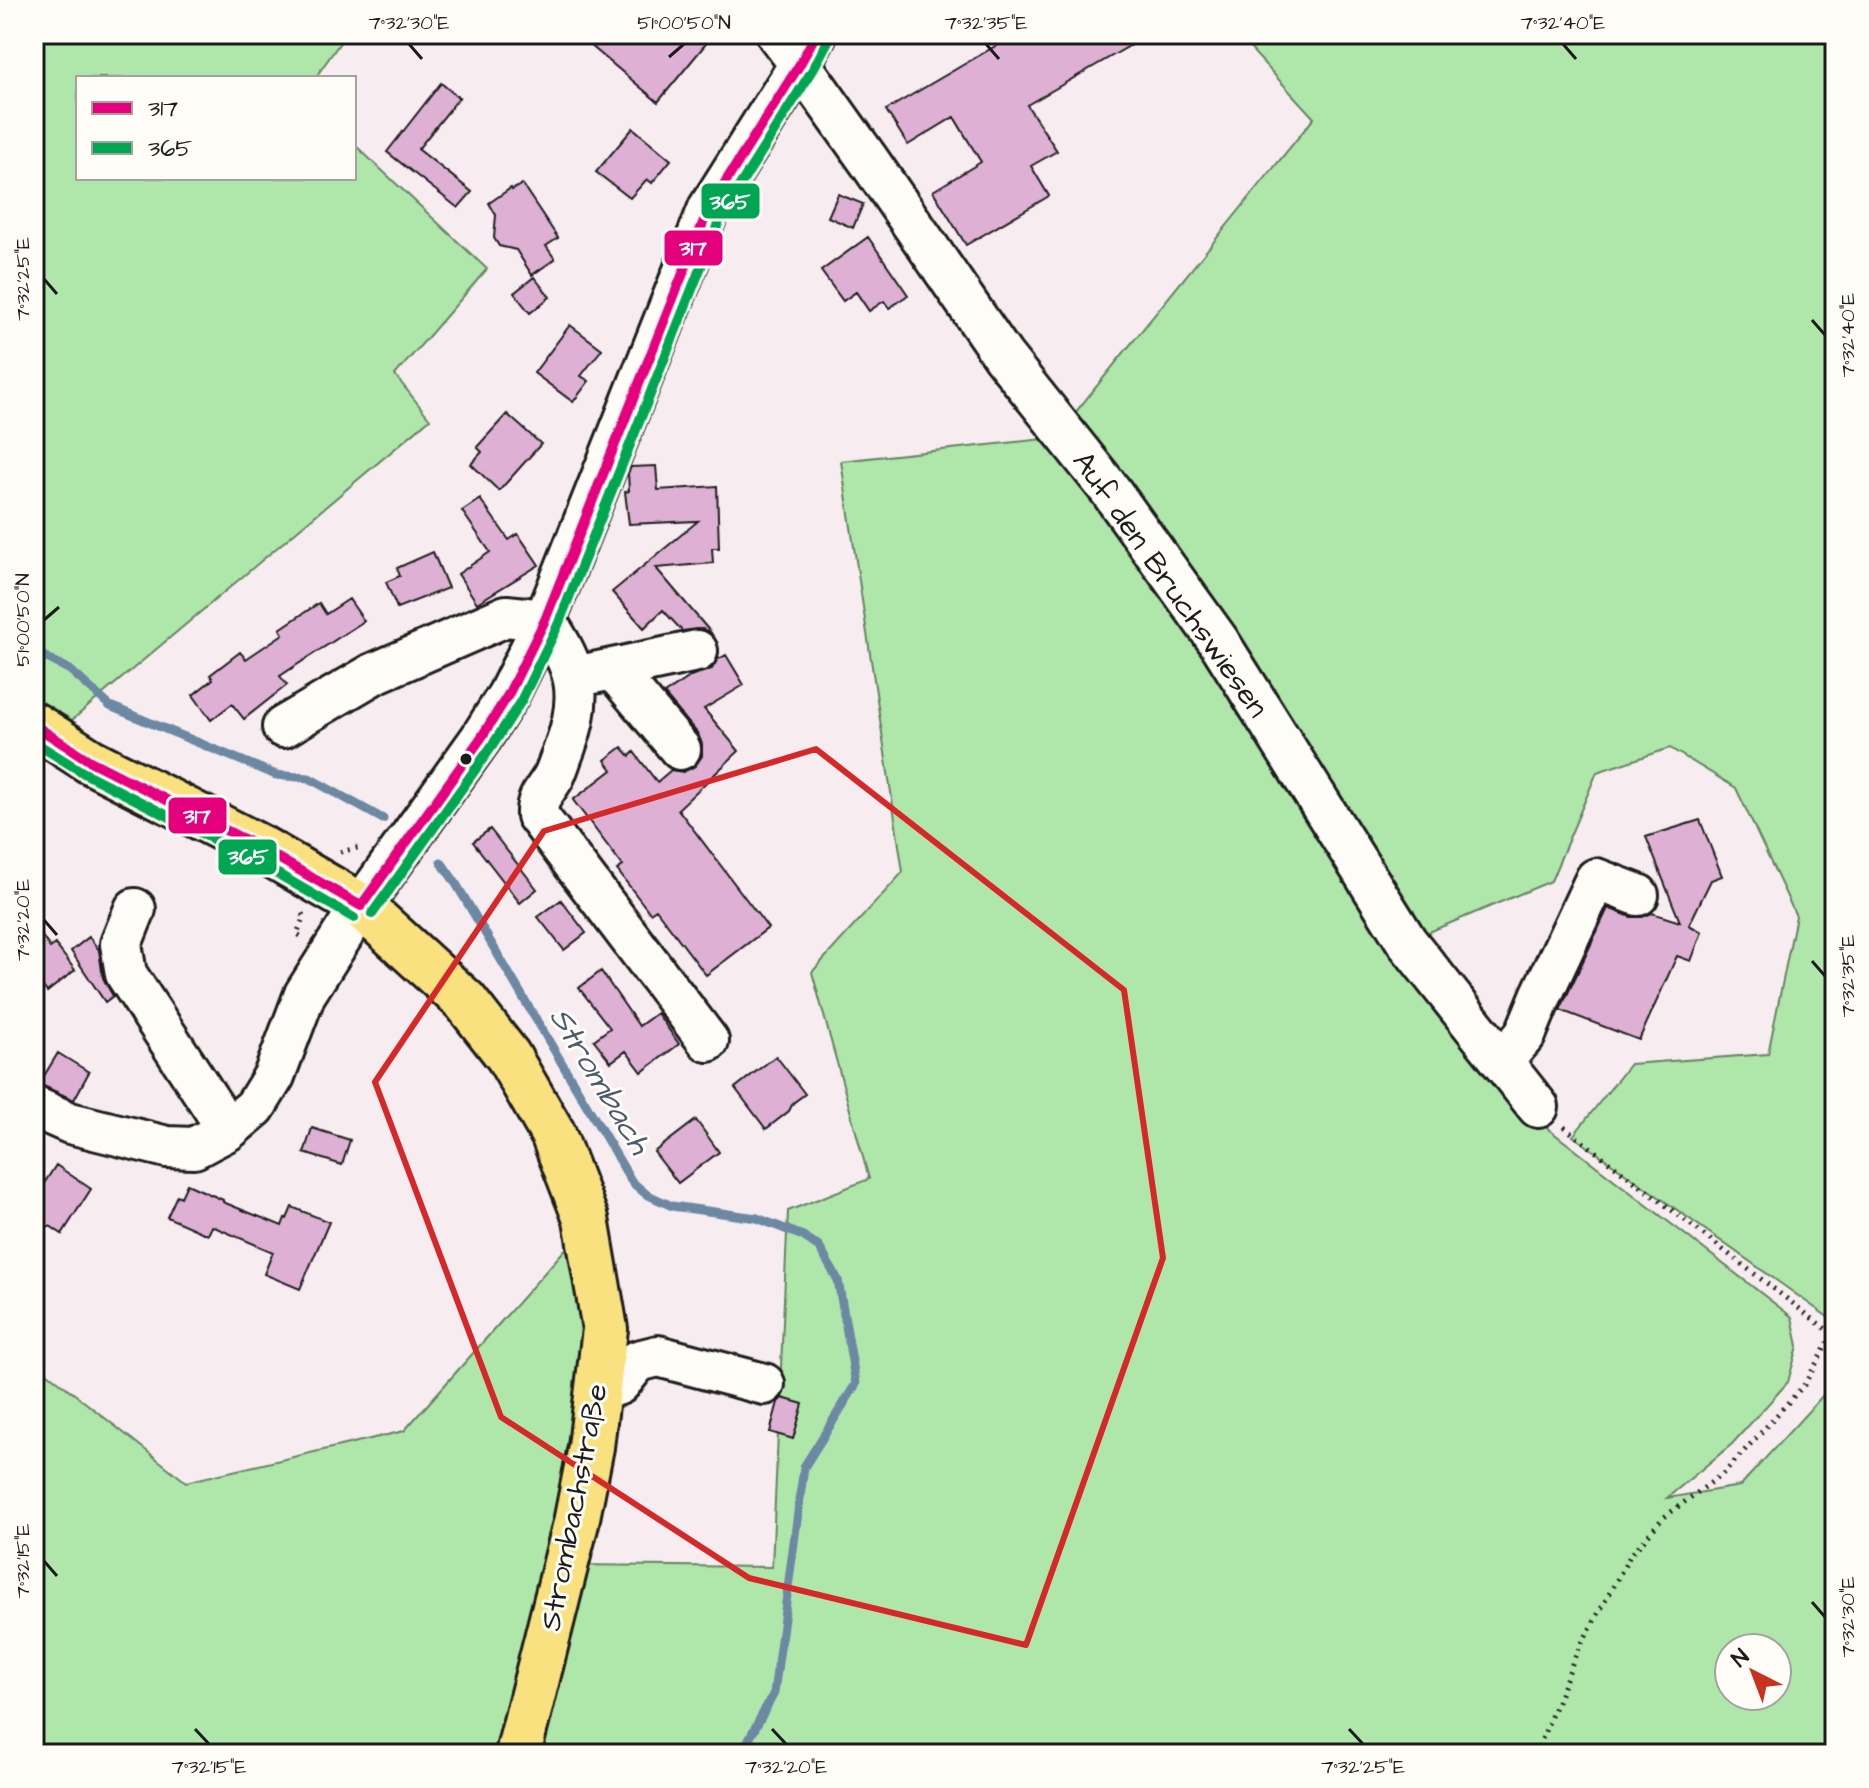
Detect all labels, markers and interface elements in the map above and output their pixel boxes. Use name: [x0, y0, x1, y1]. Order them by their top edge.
text: 7°32'30"E: [369, 9, 450, 37]
text: 51°00'50"N: [637, 9, 731, 37]
text: 7°32'35"E: [945, 9, 1027, 37]
text: 7°32'40"E: [1521, 9, 1605, 37]
legend: [76, 76, 356, 180]
text: 317: [148, 92, 178, 126]
text: 365: [148, 132, 192, 166]
line badge: 365: [700, 182, 761, 220]
text: 365: [709, 187, 751, 218]
line badge: 317: [663, 229, 724, 267]
text: 317: [678, 233, 707, 264]
text: 7°32'25"E: [9, 237, 37, 321]
text: 7°32'40"E: [1834, 293, 1862, 377]
street label: Auf den Bruchswiesen: [1062, 443, 1278, 726]
text: 51°00'50"N: [9, 573, 37, 667]
unlabelled marker: [458, 751, 474, 767]
line badge: 317: [167, 796, 228, 835]
text: 317: [182, 801, 211, 832]
line badge: 365: [217, 838, 278, 876]
text: 365: [227, 842, 269, 873]
text: 7°32'20"E: [9, 879, 37, 961]
text: 7°32'35"E: [1834, 935, 1862, 1017]
water label: Strombach: [538, 999, 662, 1164]
street label: Strombachstraße: [529, 1380, 619, 1634]
text: 7°32'15"E: [9, 1523, 37, 1598]
text: 7°32'30"E: [1834, 1576, 1862, 1657]
north arrow: [1713, 1632, 1793, 1712]
text: N: [1725, 1642, 1756, 1674]
text: 7°32'15"E: [172, 1753, 247, 1781]
text: 7°32'20"E: [745, 1753, 827, 1781]
text: 7°32'25"E: [1321, 1753, 1405, 1781]

